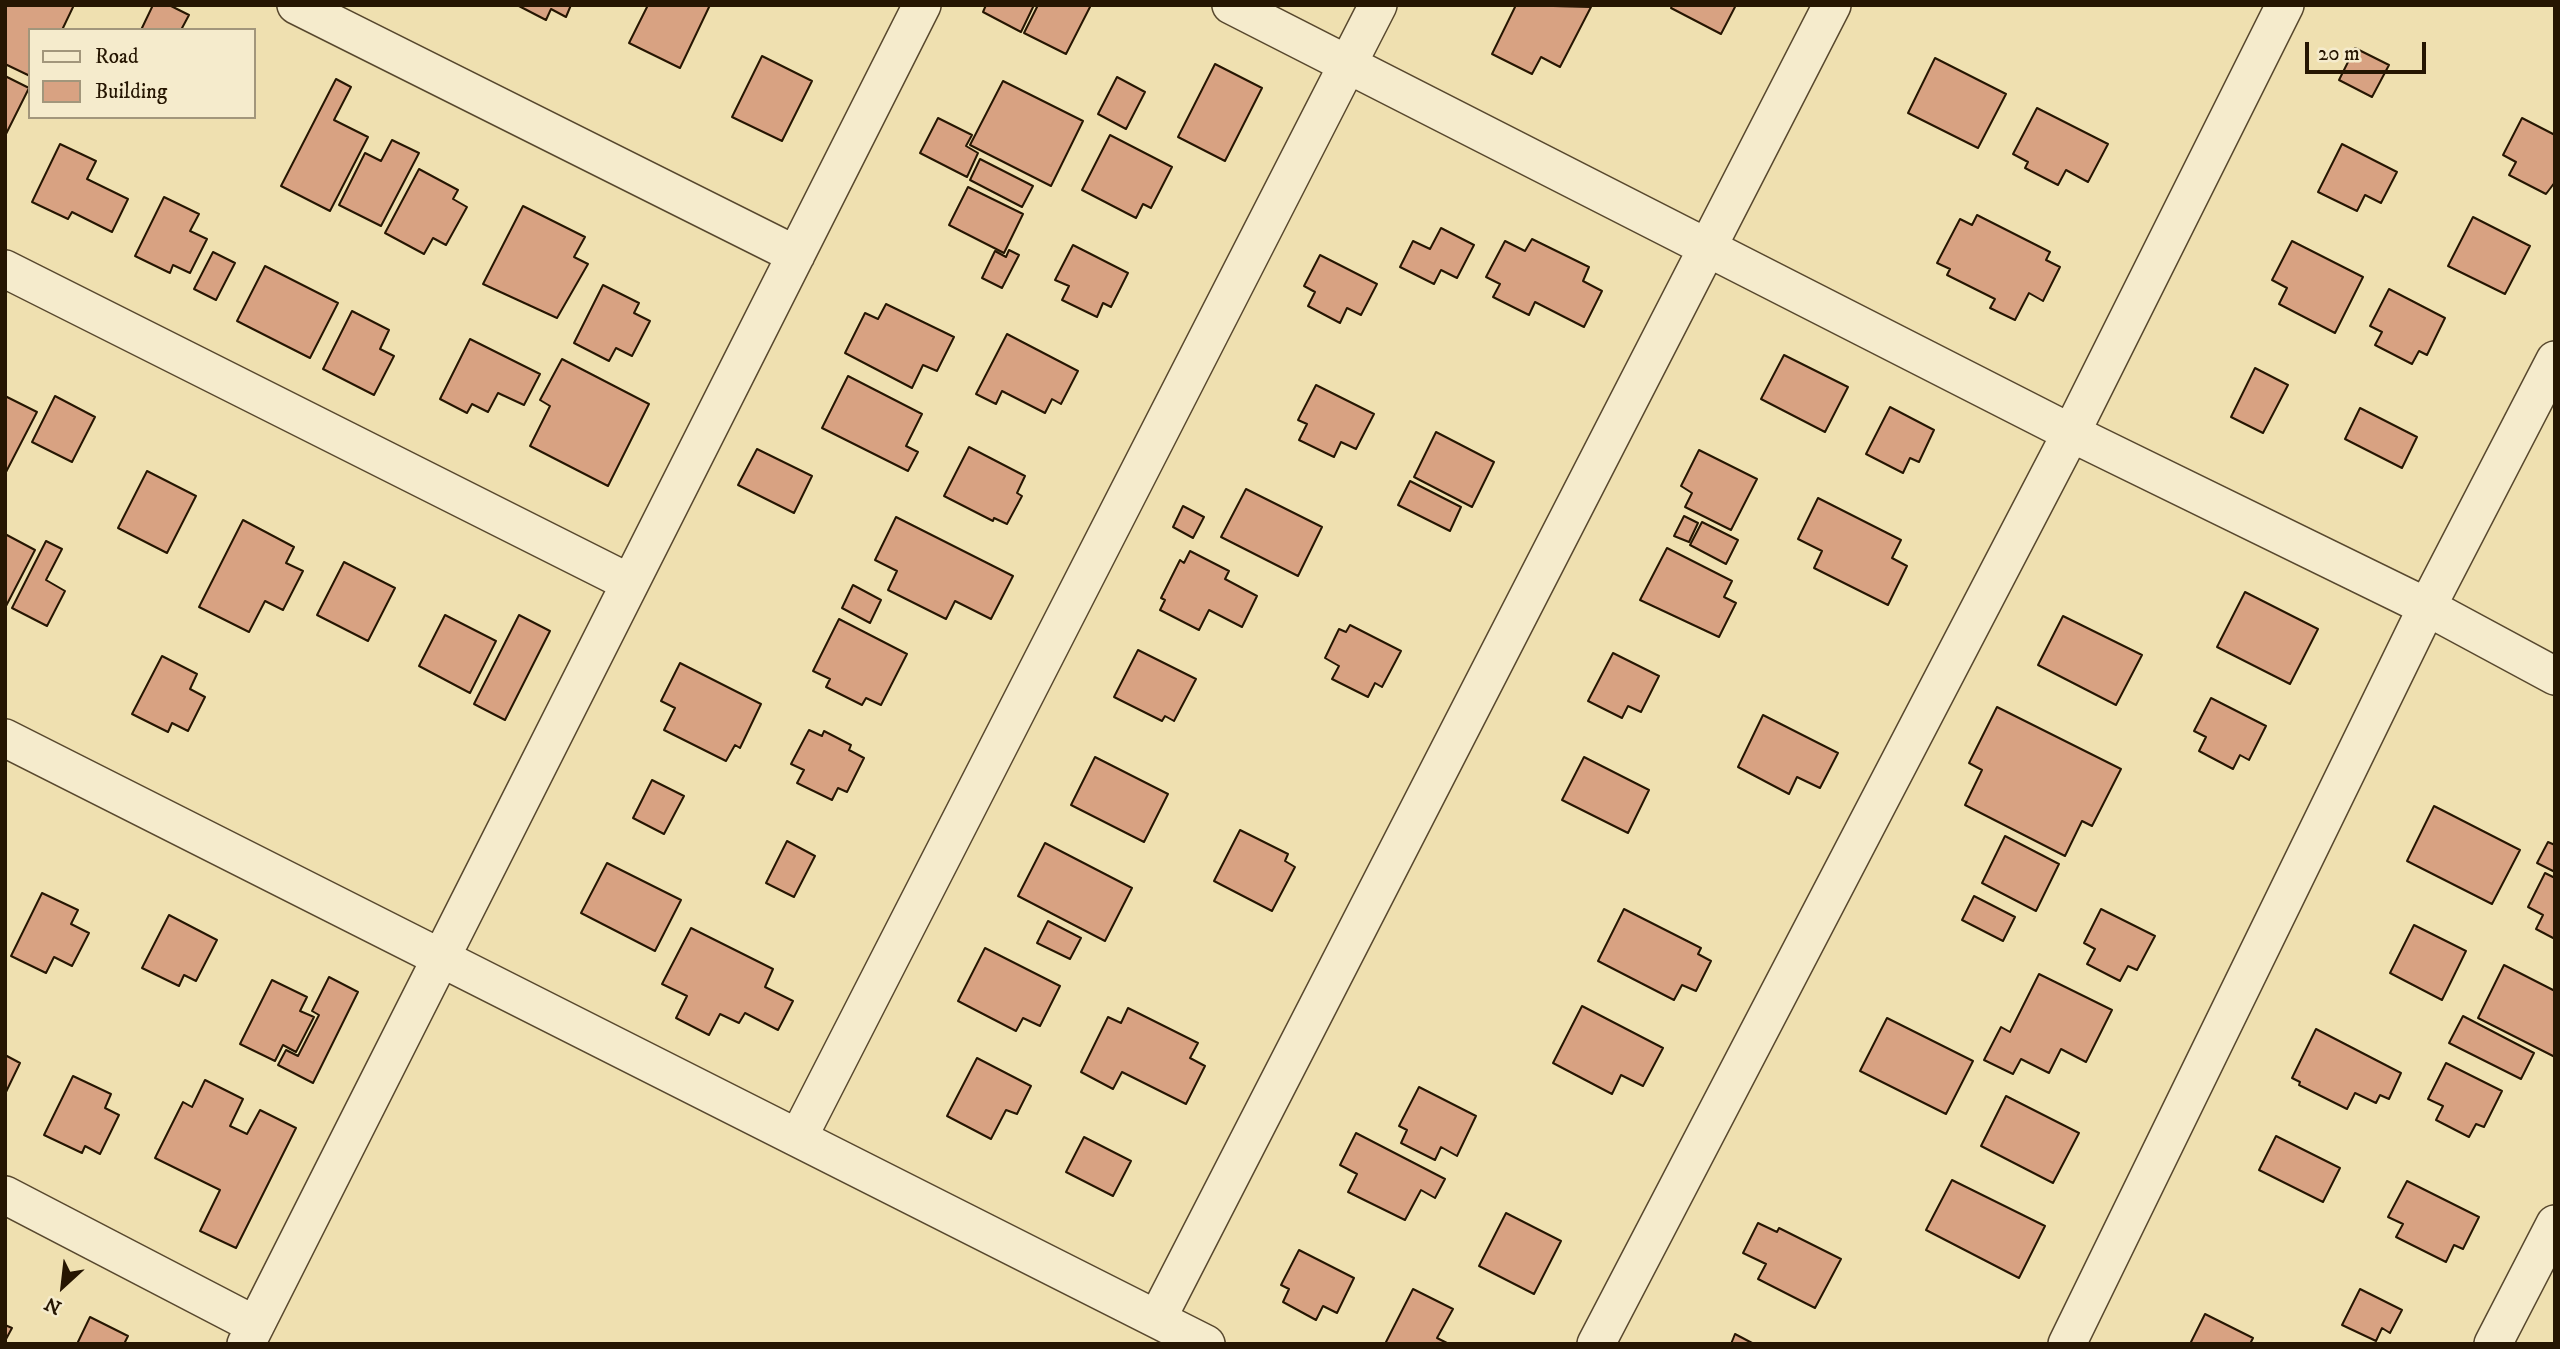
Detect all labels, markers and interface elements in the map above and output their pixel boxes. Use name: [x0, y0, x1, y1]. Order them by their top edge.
legend: [28, 28, 256, 119]
scale bar: [2308, 28, 2429, 72]
text: 20 m: [2318, 41, 2360, 67]
text: Road: [95, 44, 139, 70]
text: Building: [95, 79, 167, 105]
north arrow: [28, 1251, 98, 1321]
text: N: [41, 1291, 65, 1319]

